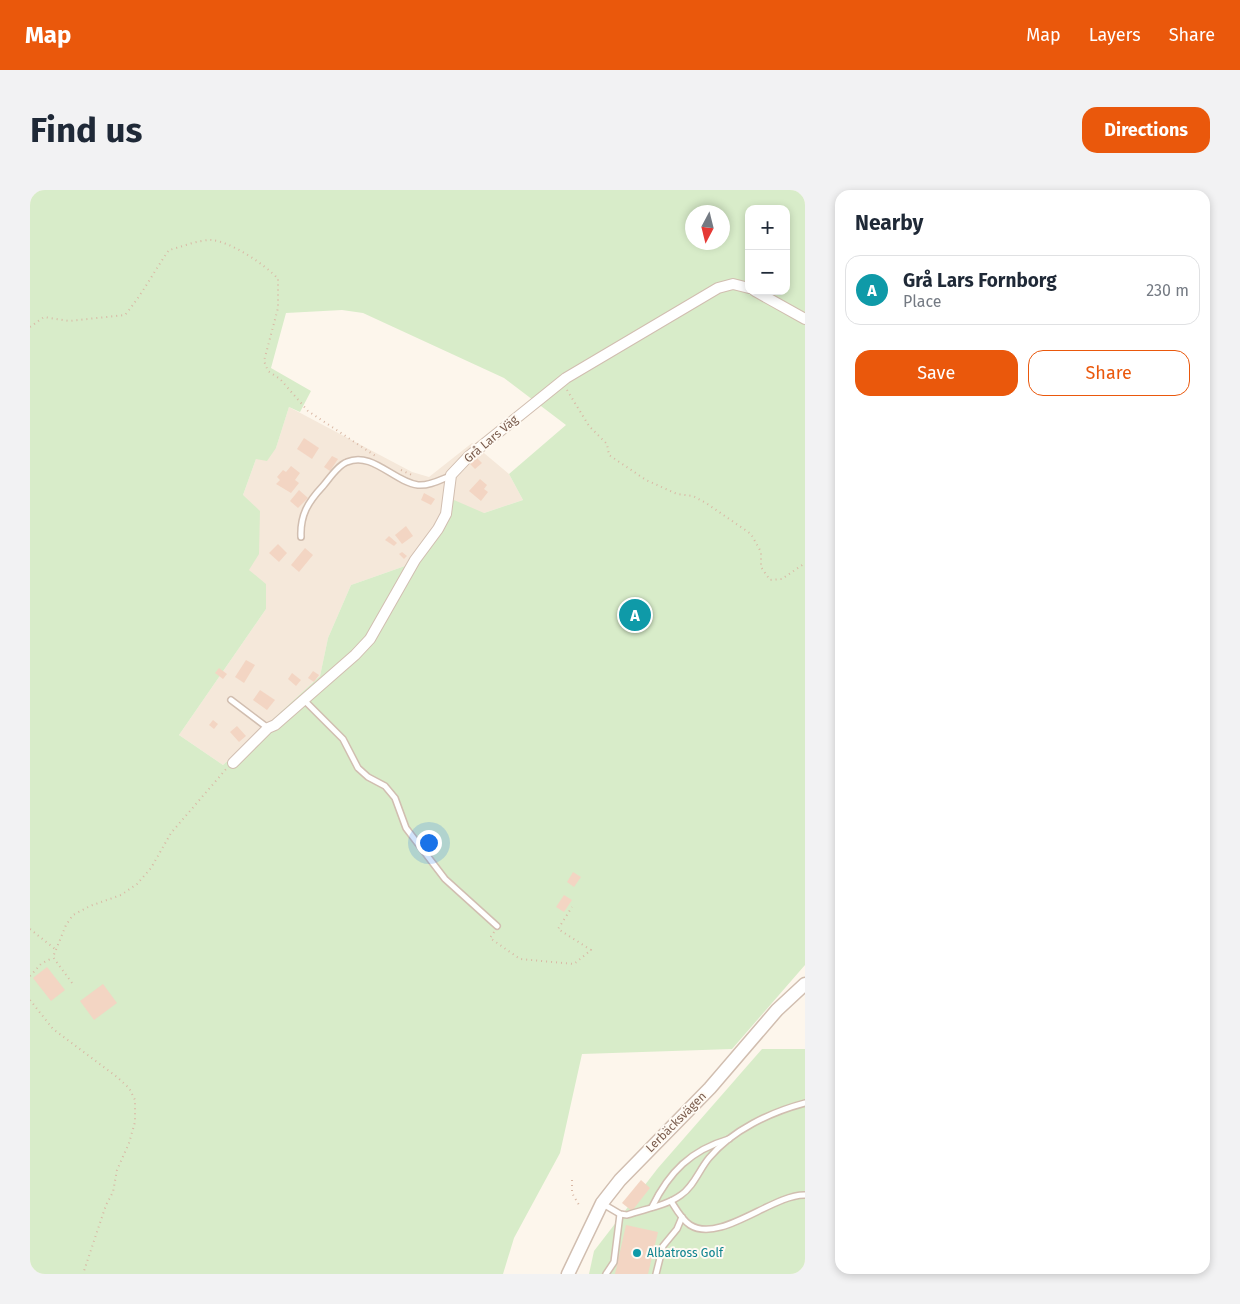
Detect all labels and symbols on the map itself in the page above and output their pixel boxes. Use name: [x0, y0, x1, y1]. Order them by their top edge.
north arrow: [685, 205, 730, 250]
street label: Grå Lars Väg: [461, 412, 521, 466]
pin: A: [619, 596, 651, 634]
your location: [416, 830, 442, 856]
street label: Lerbäcksvägen: [643, 1089, 709, 1155]
place label: Albatross Golf: [647, 1246, 724, 1260]
marker: Albatross Golf: [631, 1247, 643, 1259]

